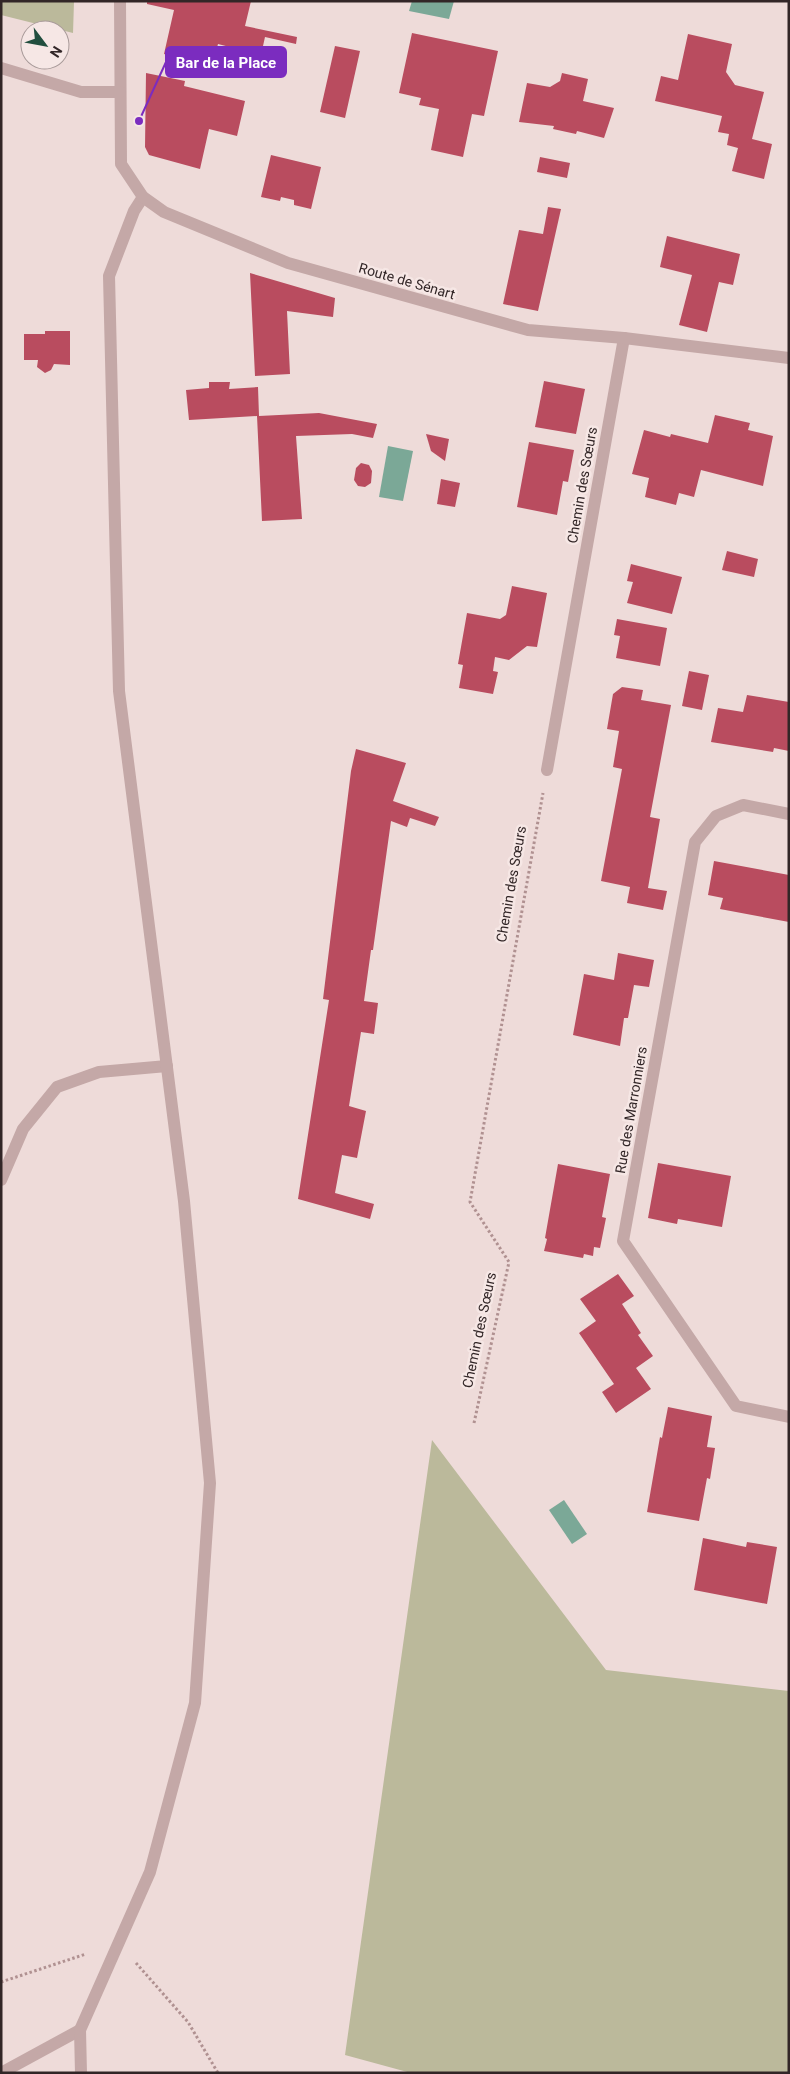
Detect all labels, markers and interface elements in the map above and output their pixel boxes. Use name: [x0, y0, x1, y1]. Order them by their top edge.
north arrow: [20, 20, 70, 70]
text: N: [47, 43, 65, 60]
callout: Bar de la Place: [166, 47, 286, 77]
text: Bar de la Place: [176, 54, 276, 72]
street label: Route de Sénart: [357, 260, 457, 302]
street label: Chemin des Sœurs: [564, 426, 600, 544]
street label: Chemin des Sœurs: [493, 825, 529, 943]
street label: Rue des Marronniers: [612, 1045, 650, 1175]
street label: Chemin des Sœurs: [459, 1271, 499, 1389]

